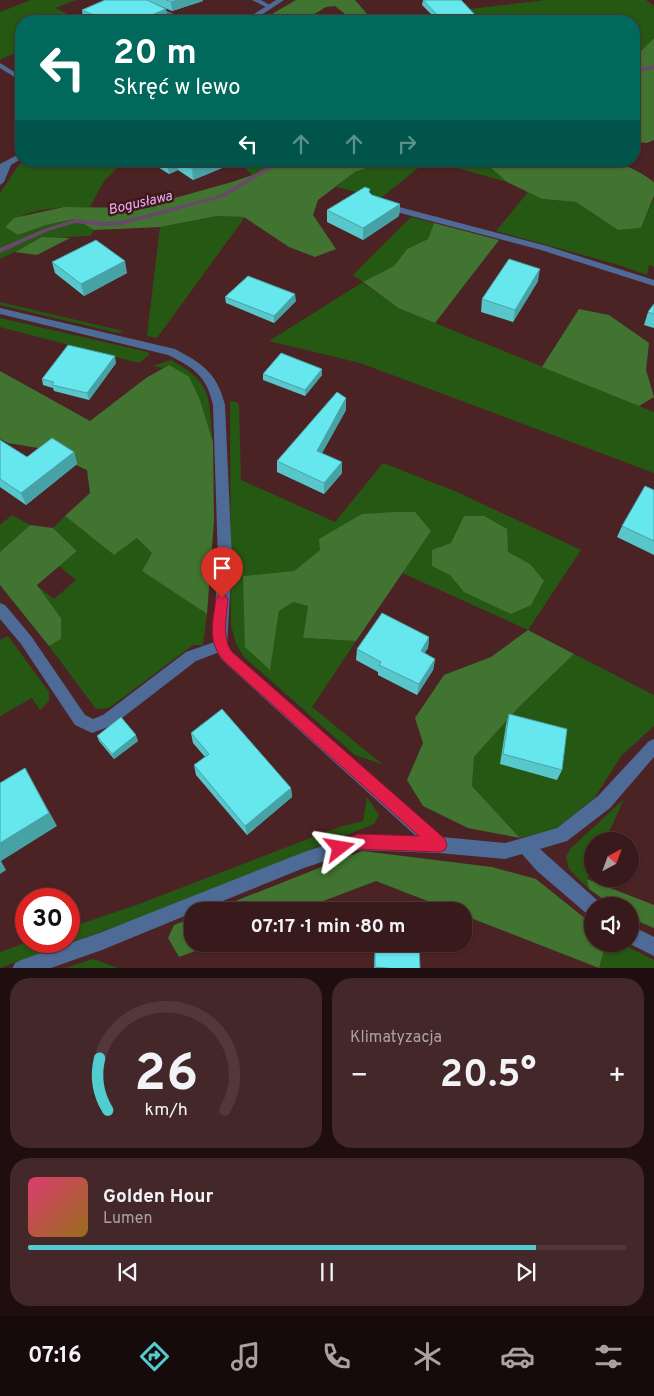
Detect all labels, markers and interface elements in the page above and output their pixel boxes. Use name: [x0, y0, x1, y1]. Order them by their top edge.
text: 20 m: [113, 32, 197, 76]
icon: left: [30, 35, 95, 100]
text: Skręć w lewo: [113, 75, 241, 102]
icon: left: [234, 130, 262, 158]
icon: ahead: [287, 130, 315, 158]
icon: ahead: [340, 130, 368, 158]
icon: right: [393, 130, 421, 158]
water label: Bogusława: [107, 188, 175, 219]
pin: [201, 547, 243, 598]
icon: arrive: [208, 554, 236, 582]
position arrow: [313, 821, 365, 873]
north arrow: [584, 832, 639, 888]
map controls: [584, 832, 639, 952]
speed limit sign: 30: [15, 888, 80, 953]
button: sound: [584, 897, 639, 952]
text: 07:17 · 1 min · 80 m: [251, 915, 405, 939]
text: Klimatyzacja: [350, 1028, 442, 1048]
text: 26: [134, 1043, 198, 1109]
text: 20.5°: [440, 1052, 536, 1101]
text: −: [350, 1059, 368, 1095]
text: +: [608, 1059, 626, 1095]
text: km/h: [144, 1099, 188, 1122]
text: Golden Hour: [103, 1185, 214, 1209]
text: Lumen: [103, 1209, 153, 1229]
icon: previous: [114, 1258, 142, 1286]
icon: pause: [313, 1258, 341, 1286]
icon: next: [512, 1258, 540, 1286]
icon: directions: [137, 1339, 172, 1374]
icon: music: [228, 1339, 263, 1374]
icon: phone: [319, 1339, 354, 1374]
icon: climate: [410, 1339, 445, 1374]
icon: car: [500, 1339, 535, 1374]
icon: filters: [591, 1339, 626, 1374]
text: 07:16: [28, 1343, 81, 1370]

